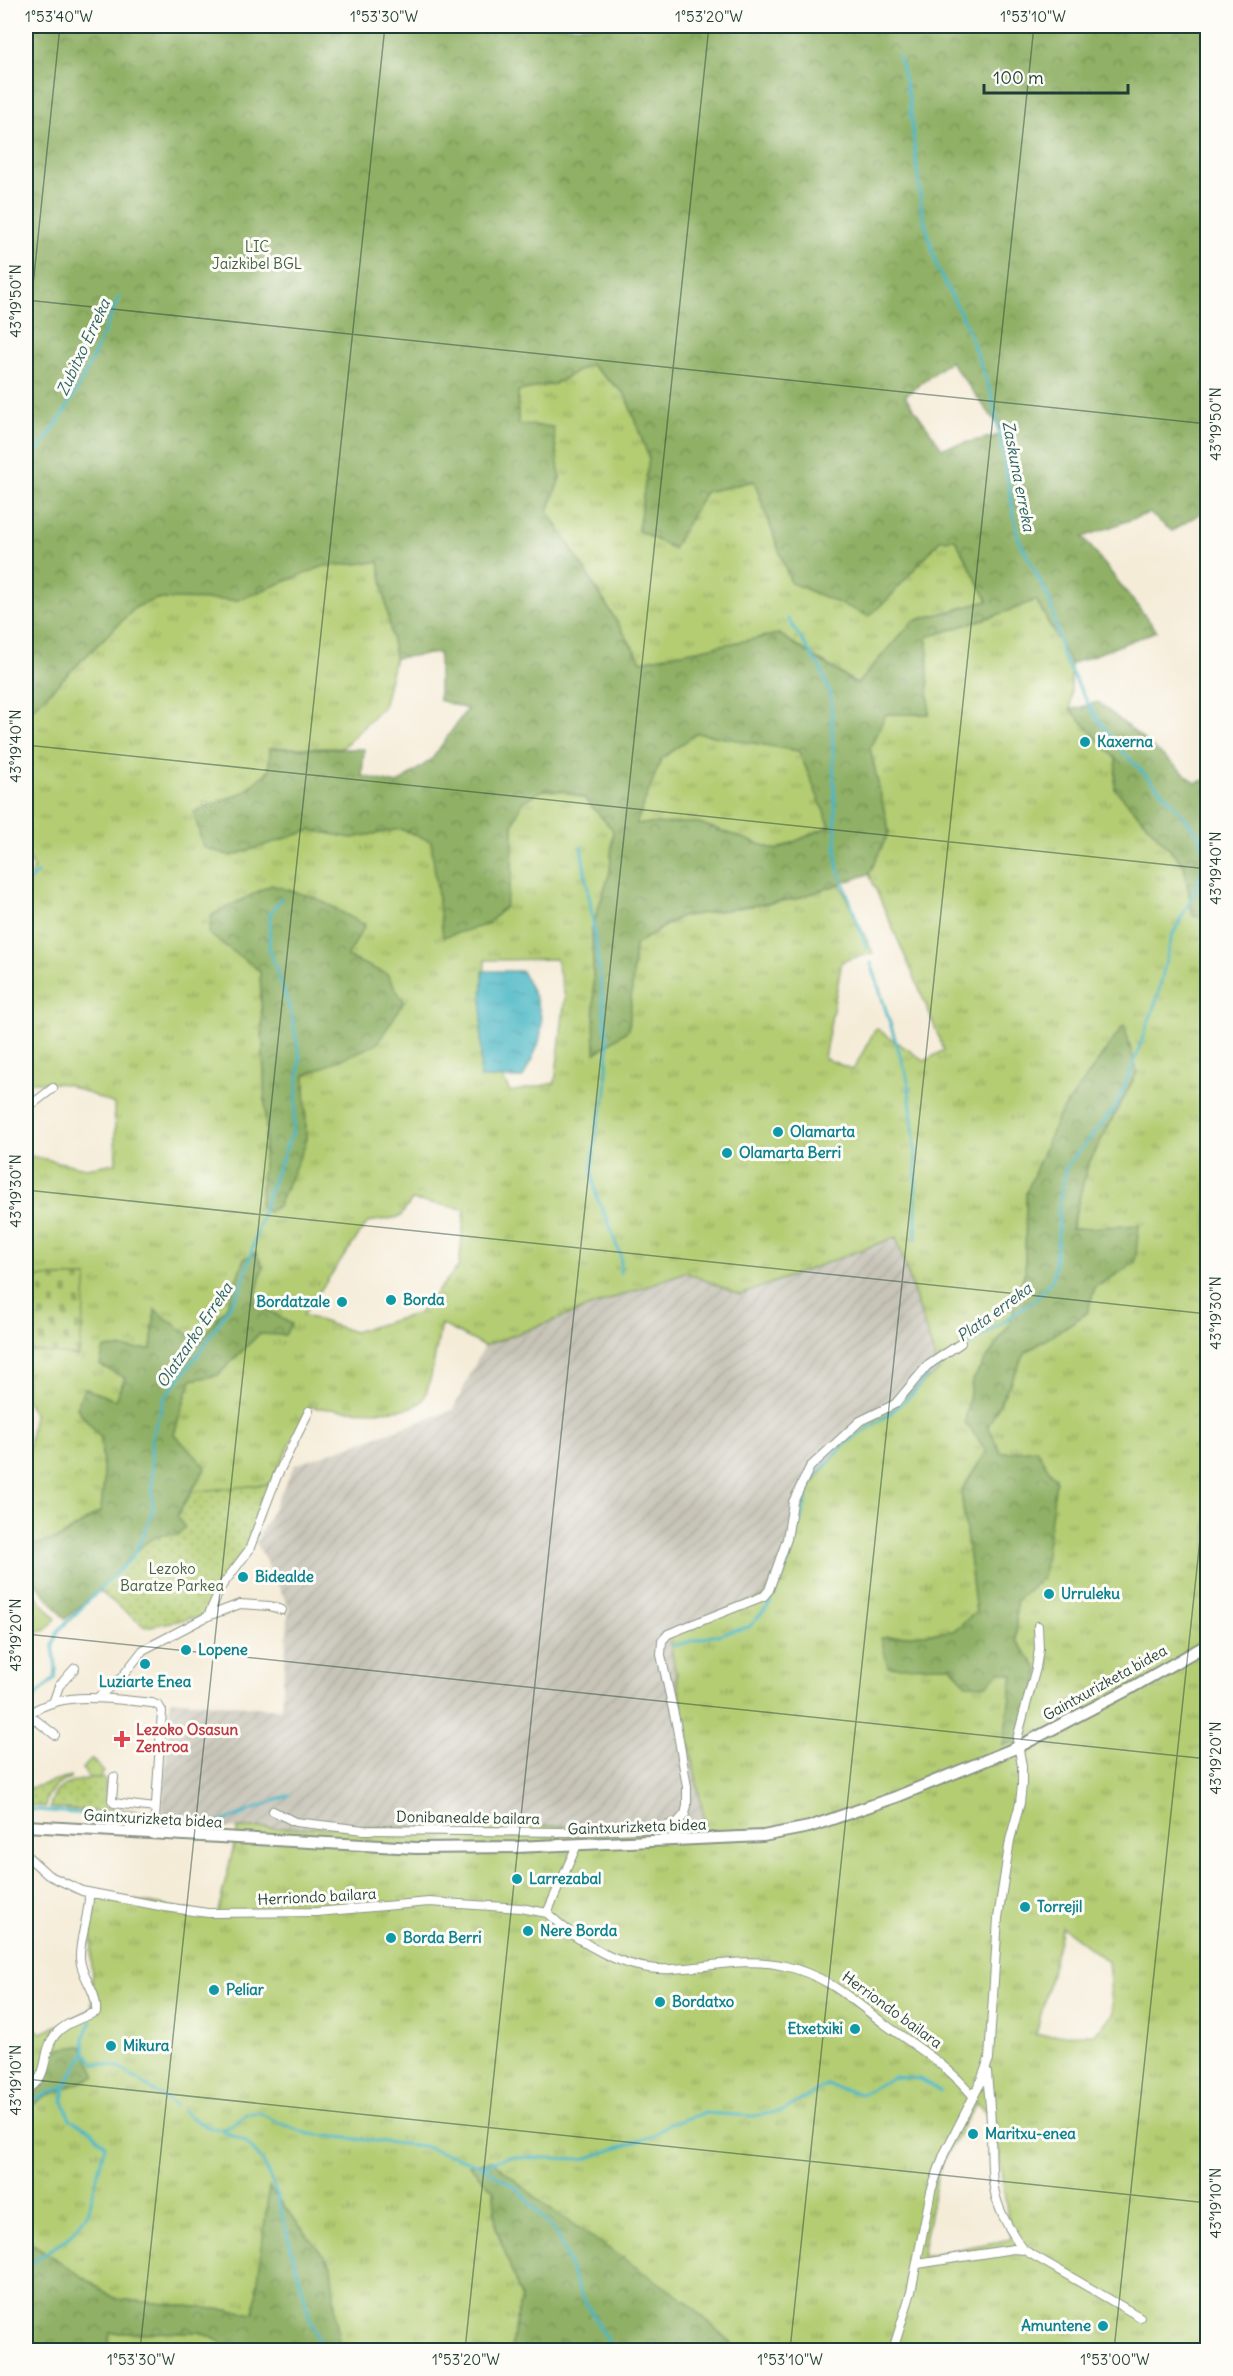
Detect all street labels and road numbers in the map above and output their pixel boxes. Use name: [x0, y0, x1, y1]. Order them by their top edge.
street label: Gaintxurizketa bidea: [1039, 1640, 1170, 1725]
street label: Gaintxurizketa bidea: [83, 1805, 223, 1832]
street label: Donibanealde bailara: [396, 1807, 540, 1828]
street label: Gaintxurizketa bidea: [567, 1815, 707, 1838]
street label: Herriondo bailara: [257, 1884, 377, 1909]
street label: Herriondo bailara: [839, 1967, 946, 2052]

